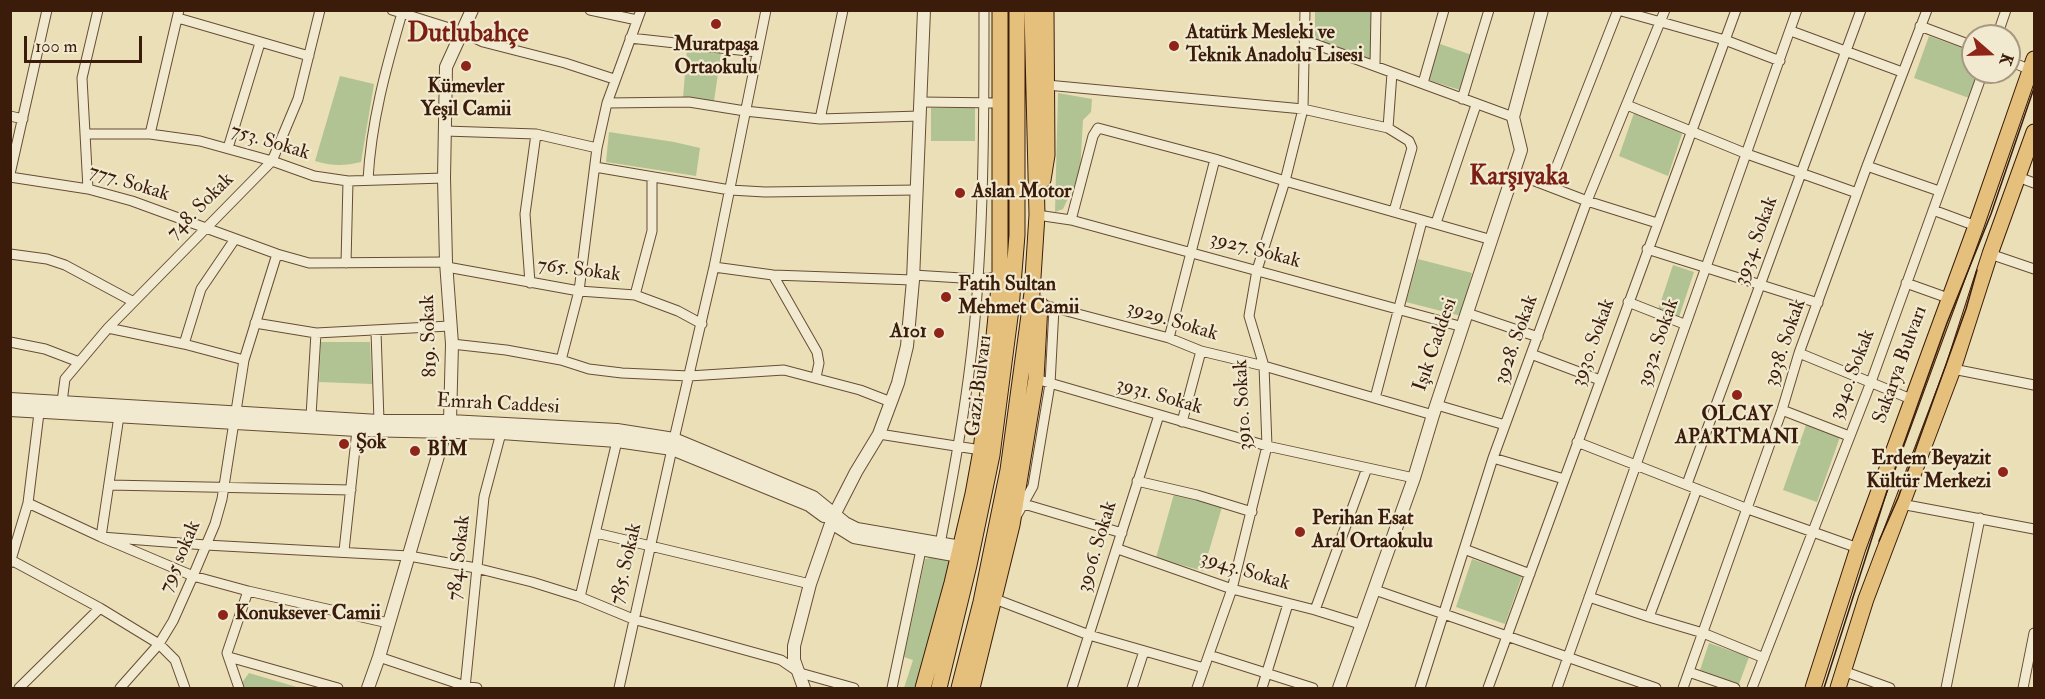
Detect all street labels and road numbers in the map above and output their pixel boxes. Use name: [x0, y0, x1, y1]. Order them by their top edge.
street label: 753. Sokak: [227, 120, 313, 166]
street label: 777. Sokak: [86, 160, 172, 208]
street label: 748. Sokak: [163, 169, 239, 245]
street label: 3934. Sokak: [1730, 193, 1784, 289]
street label: 3927. Sokak: [1207, 227, 1303, 275]
street label: 765. Sokak: [536, 254, 622, 288]
street label: 3928. Sokak: [1490, 292, 1544, 388]
street label: 819. Sokak: [417, 294, 443, 378]
street label: Işık Caddesi: [1409, 295, 1463, 395]
street label: 3930. Sokak: [1567, 296, 1621, 390]
street label: 3932. Sokak: [1633, 296, 1685, 390]
street label: 3938. Sokak: [1760, 296, 1812, 390]
street label: 3929. Sokak: [1123, 297, 1221, 347]
street label: Sakarya Bulvarı: [1869, 303, 1933, 427]
street label: 3940. Sokak: [1825, 326, 1881, 424]
street label: Gazi Bulvarı: [962, 334, 998, 438]
street label: 3910. Sokak: [1230, 359, 1258, 451]
street label: 3931. Sokak: [1113, 373, 1205, 421]
street label: Emrah Caddesi: [436, 390, 560, 420]
street label: 3906. Sokak: [1073, 498, 1123, 596]
street label: 784. Sokak: [444, 514, 476, 602]
street label: 795 sokak: [155, 517, 207, 597]
street label: 785. Sokak: [606, 521, 648, 607]
street label: 3943. Sokak: [1197, 547, 1293, 597]

